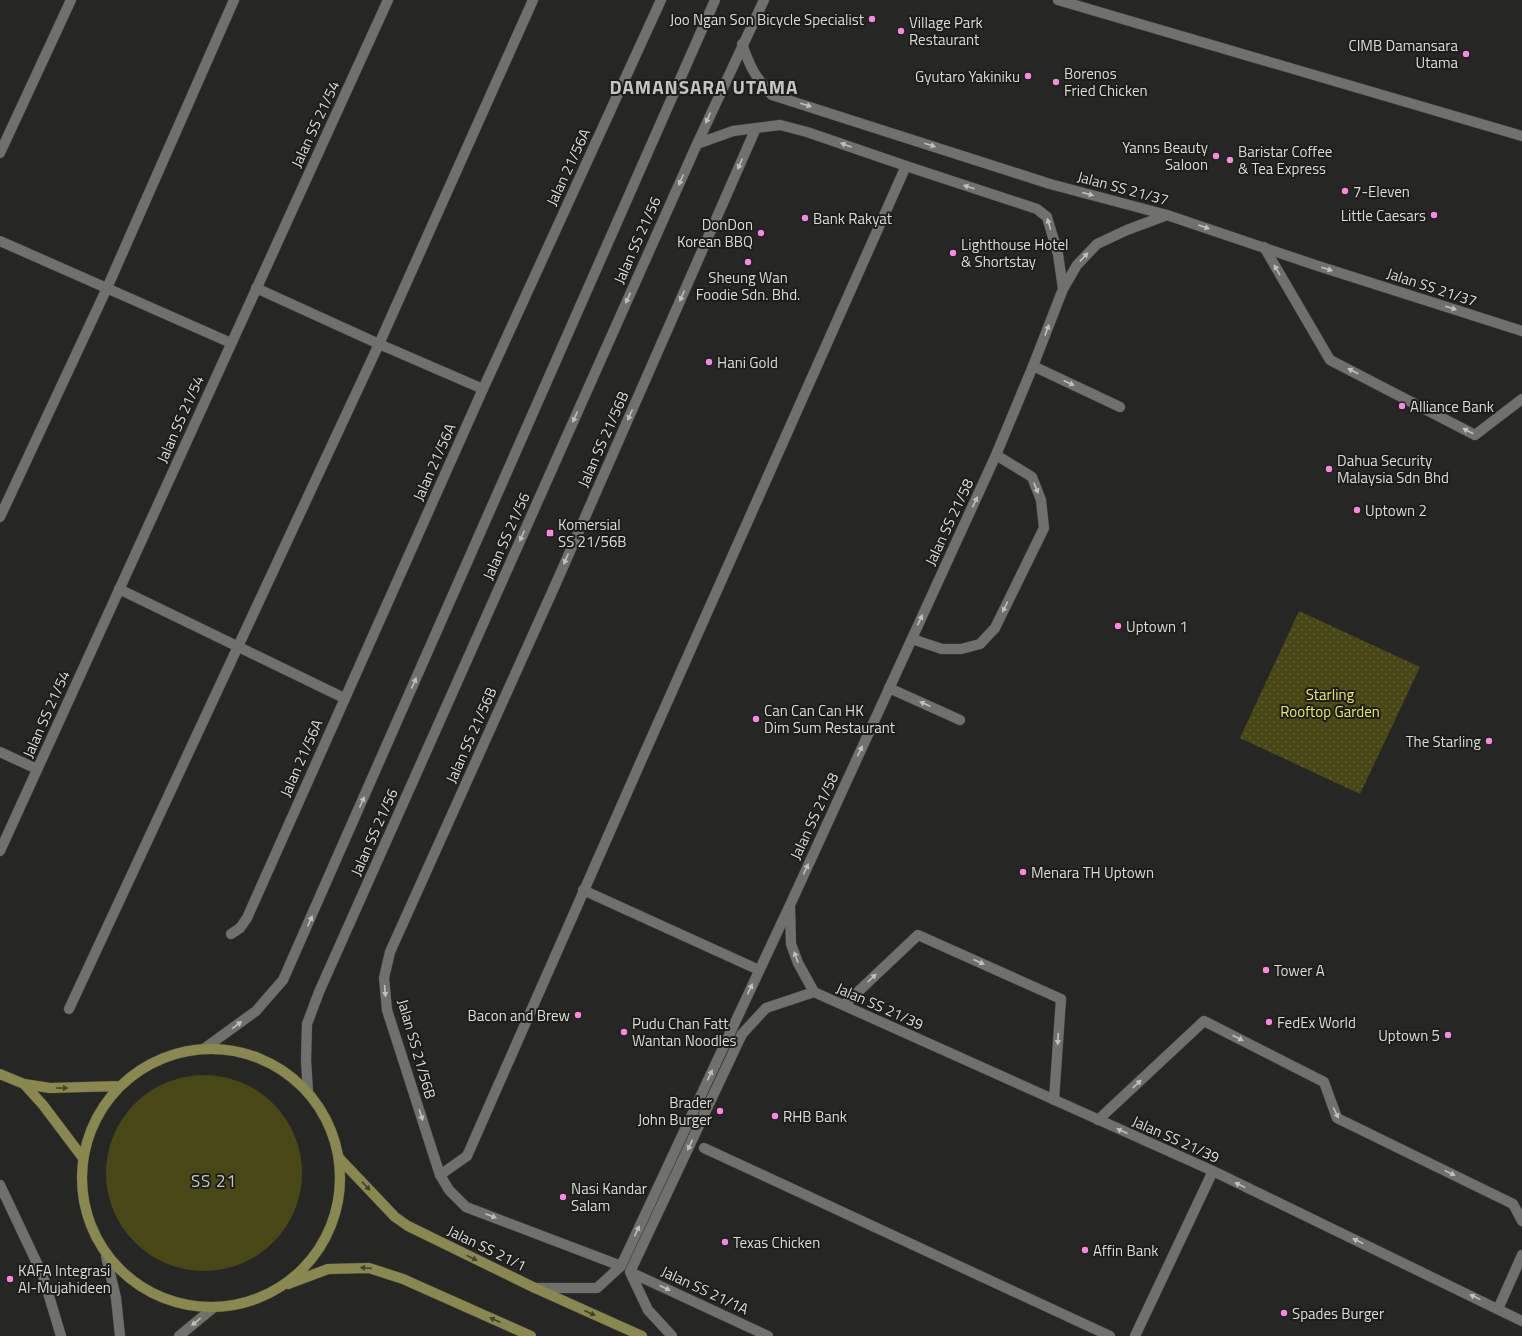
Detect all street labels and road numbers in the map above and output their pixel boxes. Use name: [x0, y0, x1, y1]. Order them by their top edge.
street label: Jalan SS 21/54: [285, 77, 345, 171]
street label: Jalan 21/56A: [540, 125, 596, 209]
street label: Jalan SS 21/37: [1075, 165, 1171, 211]
street label: Jalan SS 21/56: [607, 193, 667, 287]
street label: Jalan SS 21/37: [1384, 262, 1480, 312]
street label: Jalan SS 21/54: [150, 372, 210, 466]
street label: Jalan SS 21/56B: [572, 387, 634, 491]
street label: Jalan 21/56A: [407, 419, 461, 505]
street label: Jalan SS 21/58: [919, 475, 979, 569]
street label: Jalan SS 21/56: [476, 489, 536, 583]
street label: Jalan SS 21/54: [16, 667, 76, 761]
street label: Jalan SS 21/56B: [440, 683, 502, 787]
street label: Jalan 21/56A: [274, 715, 328, 801]
street label: Jalan SS 21/58: [784, 769, 844, 863]
street label: Jalan SS 21/56: [344, 785, 404, 879]
street label: Jalan SS 21/39: [833, 976, 927, 1036]
street label: Jalan SS 21/56B: [392, 996, 442, 1102]
street label: Jalan SS 21/39: [1129, 1109, 1223, 1169]
street label: Jalan SS 21/1: [444, 1219, 530, 1277]
street label: Jalan SS 21/1A: [658, 1260, 753, 1320]

